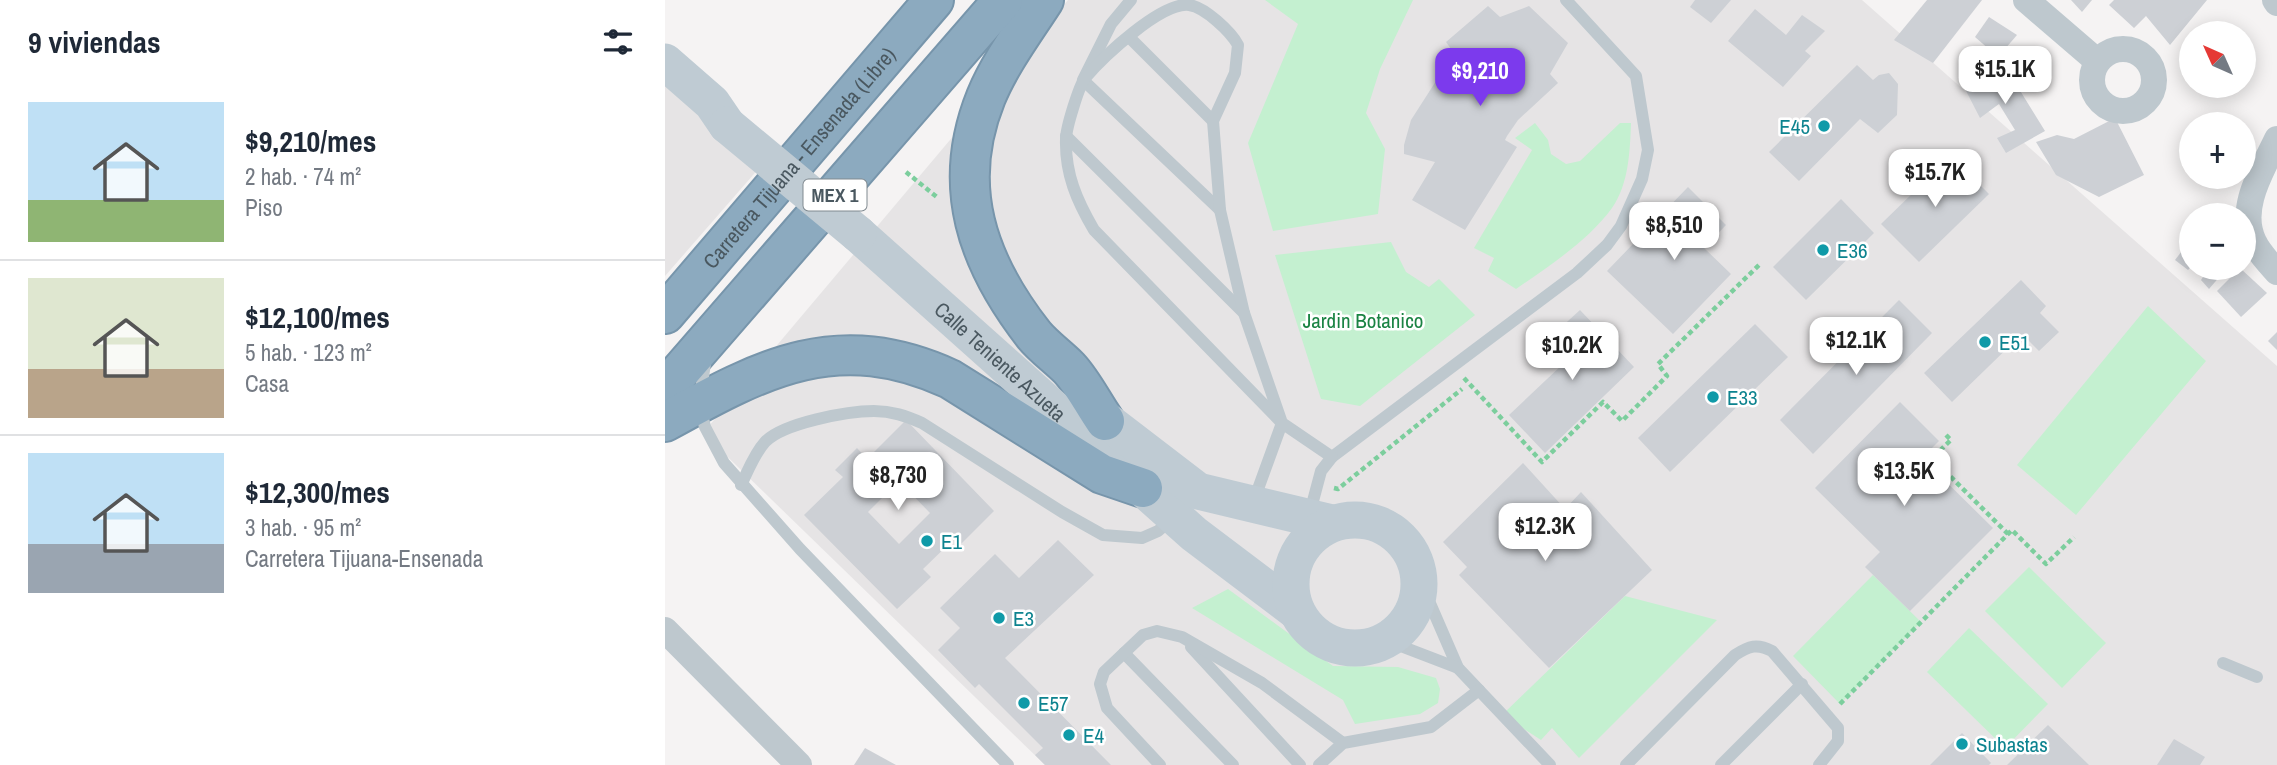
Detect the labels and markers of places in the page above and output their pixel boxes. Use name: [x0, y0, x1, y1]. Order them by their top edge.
pin: $15.1K: [1948, 46, 2062, 106]
pin: $9,210: [1423, 48, 1537, 108]
place label: E45: [1779, 112, 1810, 141]
marker: E45: [1816, 118, 1832, 134]
pin: $15.7K: [1878, 150, 1992, 209]
pin: $8,510: [1617, 202, 1731, 262]
place label: E36: [1837, 236, 1868, 265]
marker: E36: [1815, 242, 1831, 258]
pin: $12.1K: [1799, 318, 1913, 377]
pin: $10.2K: [1515, 322, 1629, 382]
place label: E51: [1999, 328, 2030, 357]
marker: E51: [1977, 334, 1993, 350]
place label: E33: [1727, 383, 1758, 412]
marker: E33: [1705, 389, 1721, 405]
pin: $13.5K: [1847, 448, 1961, 508]
pin: $8,730: [841, 452, 955, 512]
pin: $12.3K: [1488, 504, 1602, 563]
place label: E1: [941, 527, 962, 556]
marker: E1: [919, 533, 935, 549]
place label: E3: [1013, 604, 1034, 633]
marker: E3: [991, 610, 1007, 626]
place label: E57: [1038, 689, 1069, 718]
marker: E57: [1016, 695, 1032, 711]
place label: E4: [1083, 721, 1104, 750]
marker: E4: [1061, 727, 1077, 743]
place label: Subastas: [1976, 730, 2048, 759]
marker: Subastas: [1954, 736, 1970, 752]

